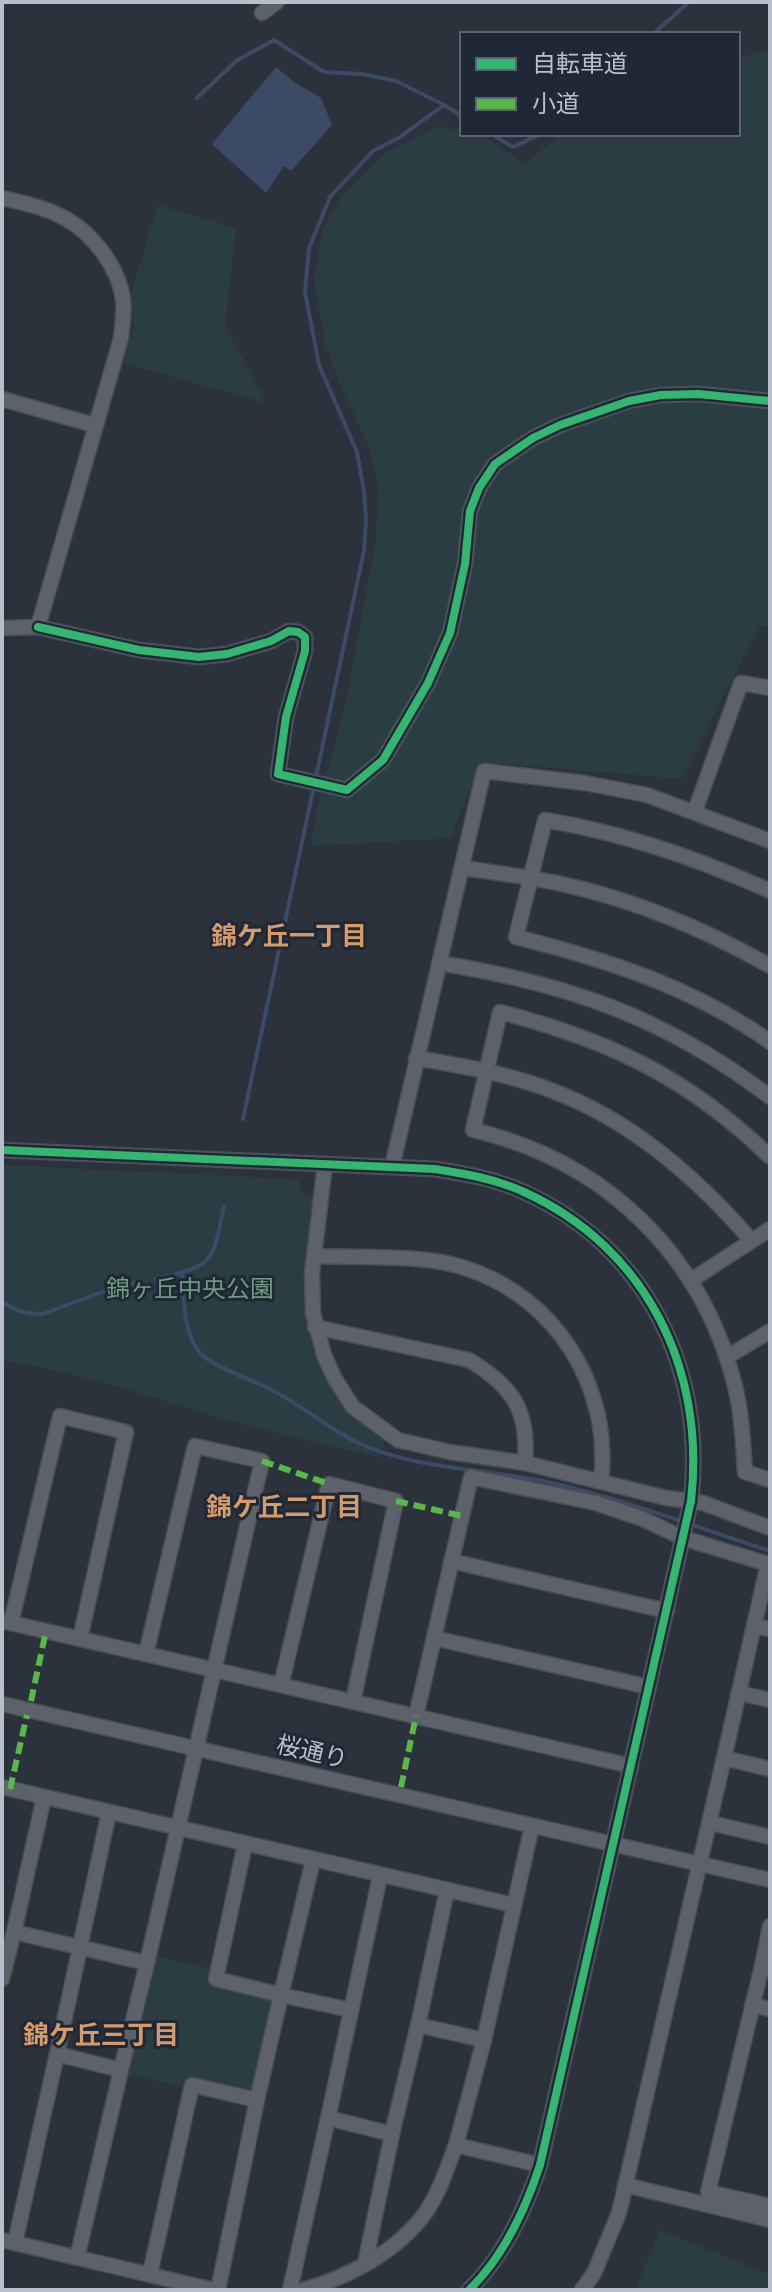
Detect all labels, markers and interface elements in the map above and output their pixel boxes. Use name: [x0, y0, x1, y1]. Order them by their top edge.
legend: [460, 32, 740, 136]
text: 自転車道: [532, 48, 628, 77]
text: 小道: [532, 88, 580, 117]
district label: 錦ケ丘一丁目: [211, 919, 367, 950]
park label: 錦ヶ丘中央公園: [106, 1273, 274, 1302]
district label: 錦ケ丘二丁目: [206, 1490, 362, 1521]
street label: 桜通り: [274, 1728, 351, 1773]
district label: 錦ケ丘三丁目: [23, 2018, 179, 2049]

